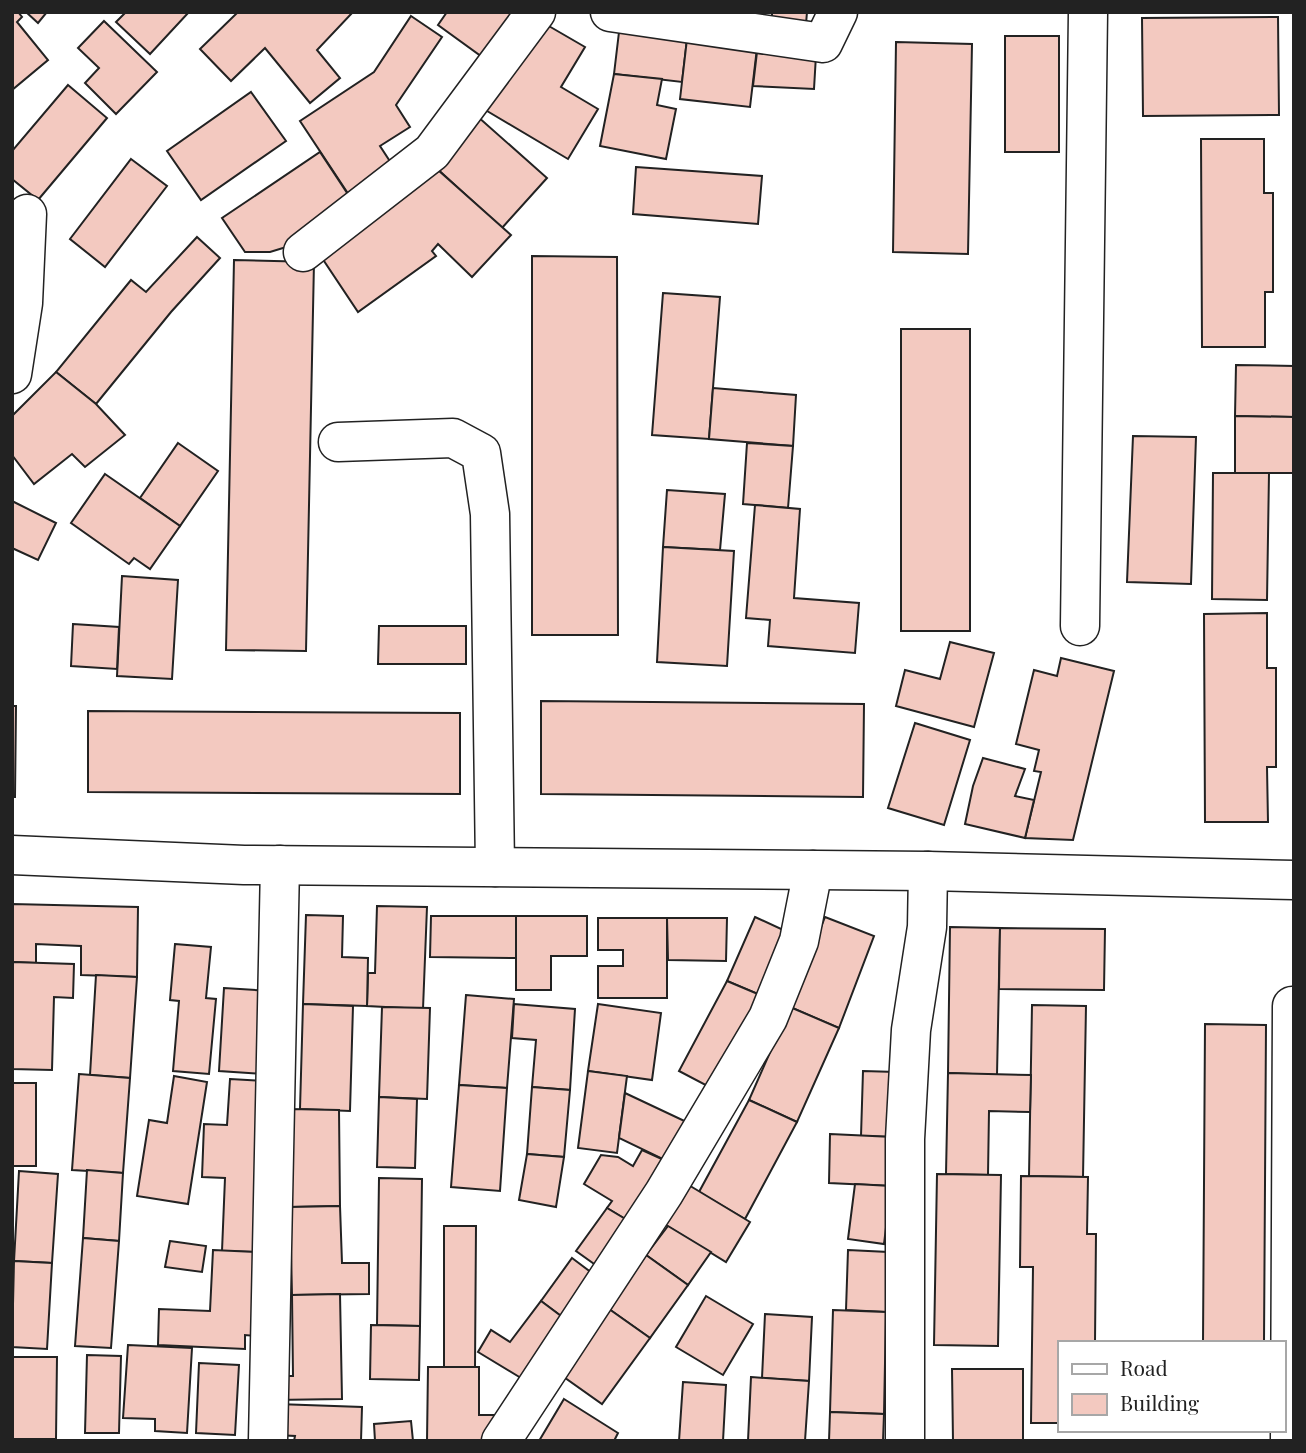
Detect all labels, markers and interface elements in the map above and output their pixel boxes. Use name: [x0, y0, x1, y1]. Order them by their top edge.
legend: [1058, 1341, 1285, 1432]
text: Road: [1120, 1353, 1168, 1381]
text: Building: [1120, 1388, 1199, 1416]

